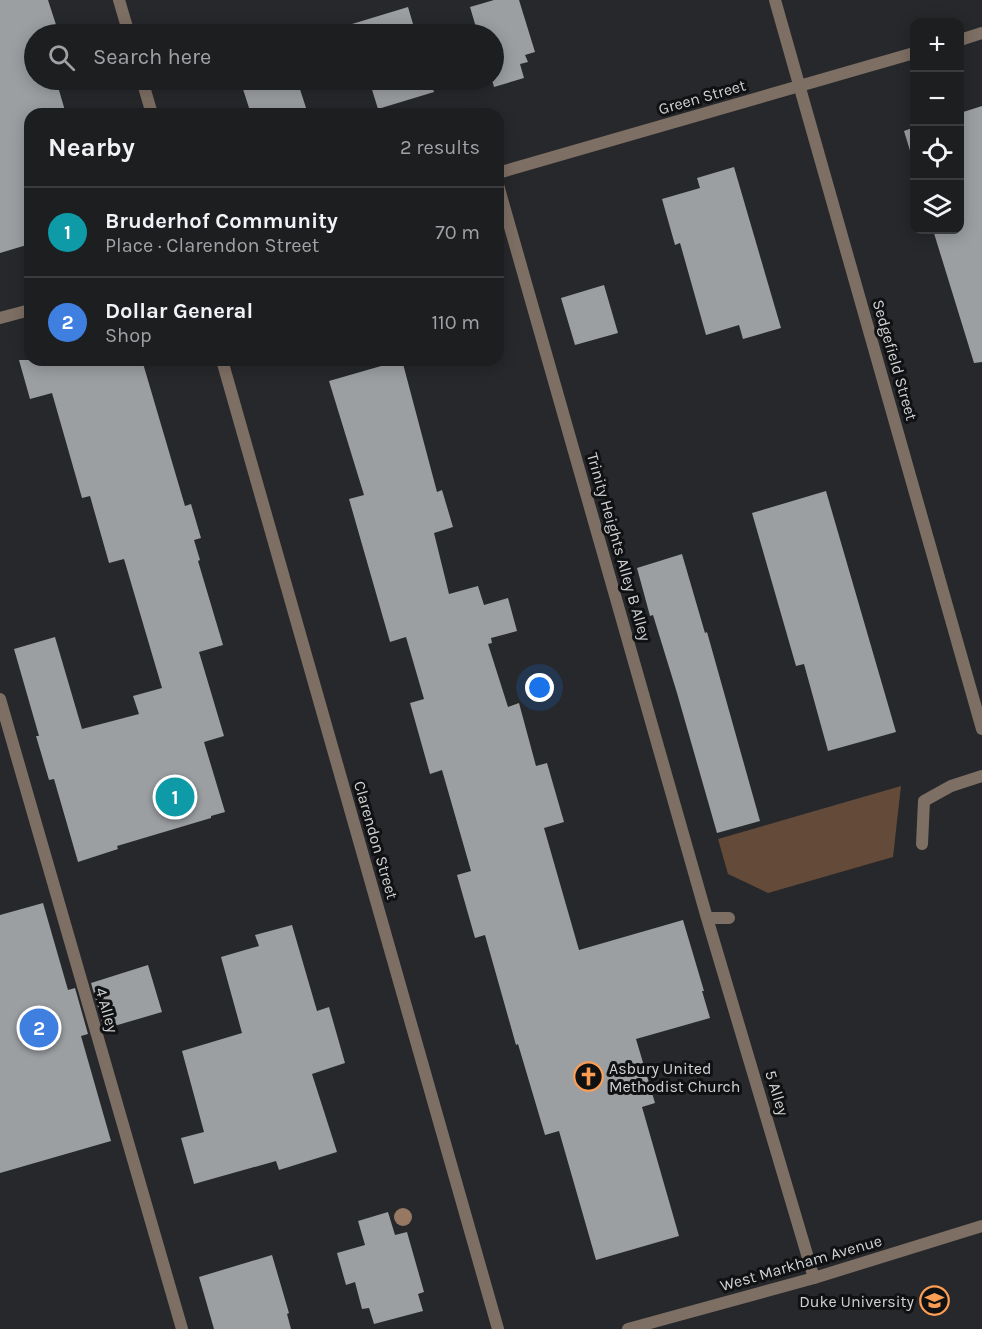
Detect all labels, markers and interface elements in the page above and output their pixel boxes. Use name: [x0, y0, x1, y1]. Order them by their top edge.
map controls: [910, 18, 964, 234]
button: +: [910, 18, 964, 72]
search box: [24, 24, 504, 90]
icon: search: [45, 41, 78, 74]
text: Search here: [93, 44, 211, 70]
button: −: [910, 72, 964, 126]
street label: Green Street: [656, 75, 748, 119]
button: locate: [910, 126, 964, 180]
text: Nearby: [48, 132, 135, 163]
text: 2 results: [400, 136, 480, 159]
button: layers: [910, 180, 964, 234]
text: Bruderhof Community: [105, 208, 338, 234]
text: 1: [64, 221, 71, 244]
text: 70 m: [435, 221, 480, 244]
text: Place · Clarendon Street: [105, 234, 319, 257]
street label: Sedgefield Street: [869, 297, 921, 423]
text: Dollar General: [105, 298, 253, 324]
text: 2: [61, 311, 74, 334]
text: 110 m: [431, 311, 480, 334]
text: Shop: [105, 324, 152, 347]
street label: Trinity Heights Alley B Alley: [583, 451, 655, 644]
your location: [525, 673, 554, 702]
pin: 1: [156, 774, 195, 820]
street label: Clarendon Street: [350, 779, 402, 901]
street label: 4 Alley: [91, 985, 123, 1036]
pin: 2: [20, 1006, 58, 1050]
place label: Asbury United Methodist Church: [609, 1059, 741, 1096]
church icon: Asbury United Methodist Church: [572, 1061, 604, 1093]
street label: 5 Alley: [761, 1068, 793, 1119]
street label: West Markham Avenue: [718, 1231, 884, 1295]
school or university icon: Duke University: [919, 1285, 951, 1317]
place label: Duke University: [799, 1292, 915, 1311]

